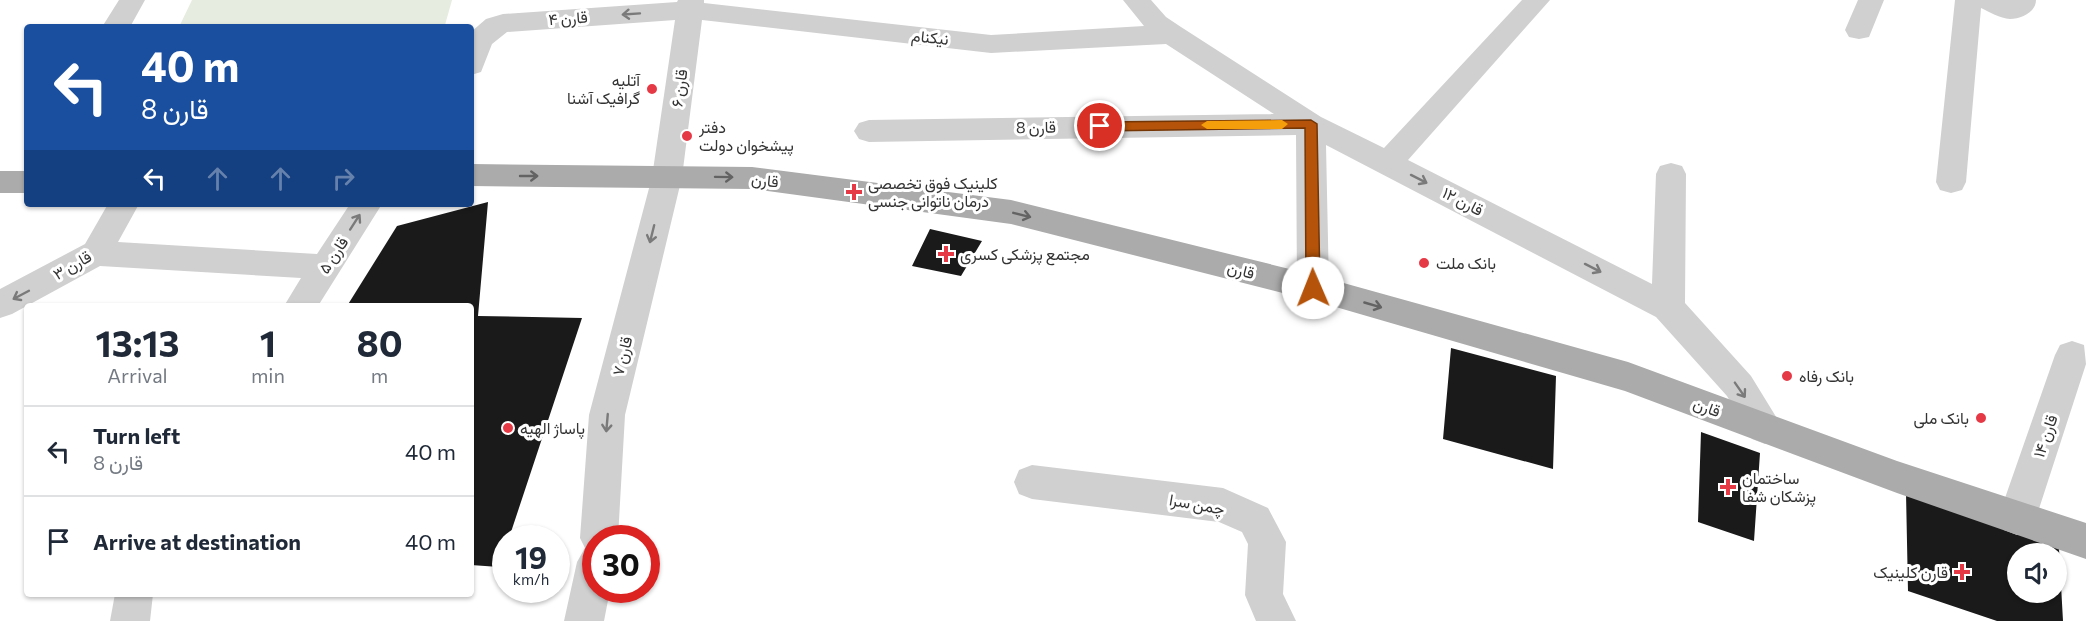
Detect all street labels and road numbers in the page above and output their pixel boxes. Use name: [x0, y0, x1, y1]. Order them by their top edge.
street label: قارن ۴: [548, 7, 588, 30]
street label: نیکنام: [910, 25, 950, 50]
street label: قارن ۶: [666, 68, 693, 108]
street label: قارن 8: [1016, 117, 1056, 138]
street label: قارن: [750, 169, 780, 192]
street label: قارن ۱۲: [1439, 182, 1487, 221]
street label: قارن ۵: [314, 233, 353, 278]
street label: قارن ٣: [49, 246, 95, 285]
street label: قارن: [1225, 257, 1257, 284]
street label: قارن ٧: [607, 334, 637, 378]
street label: قارن: [1690, 393, 1723, 422]
street label: قارن ۱۴: [2028, 412, 2063, 460]
street label: چمن سرا: [1167, 489, 1227, 521]

